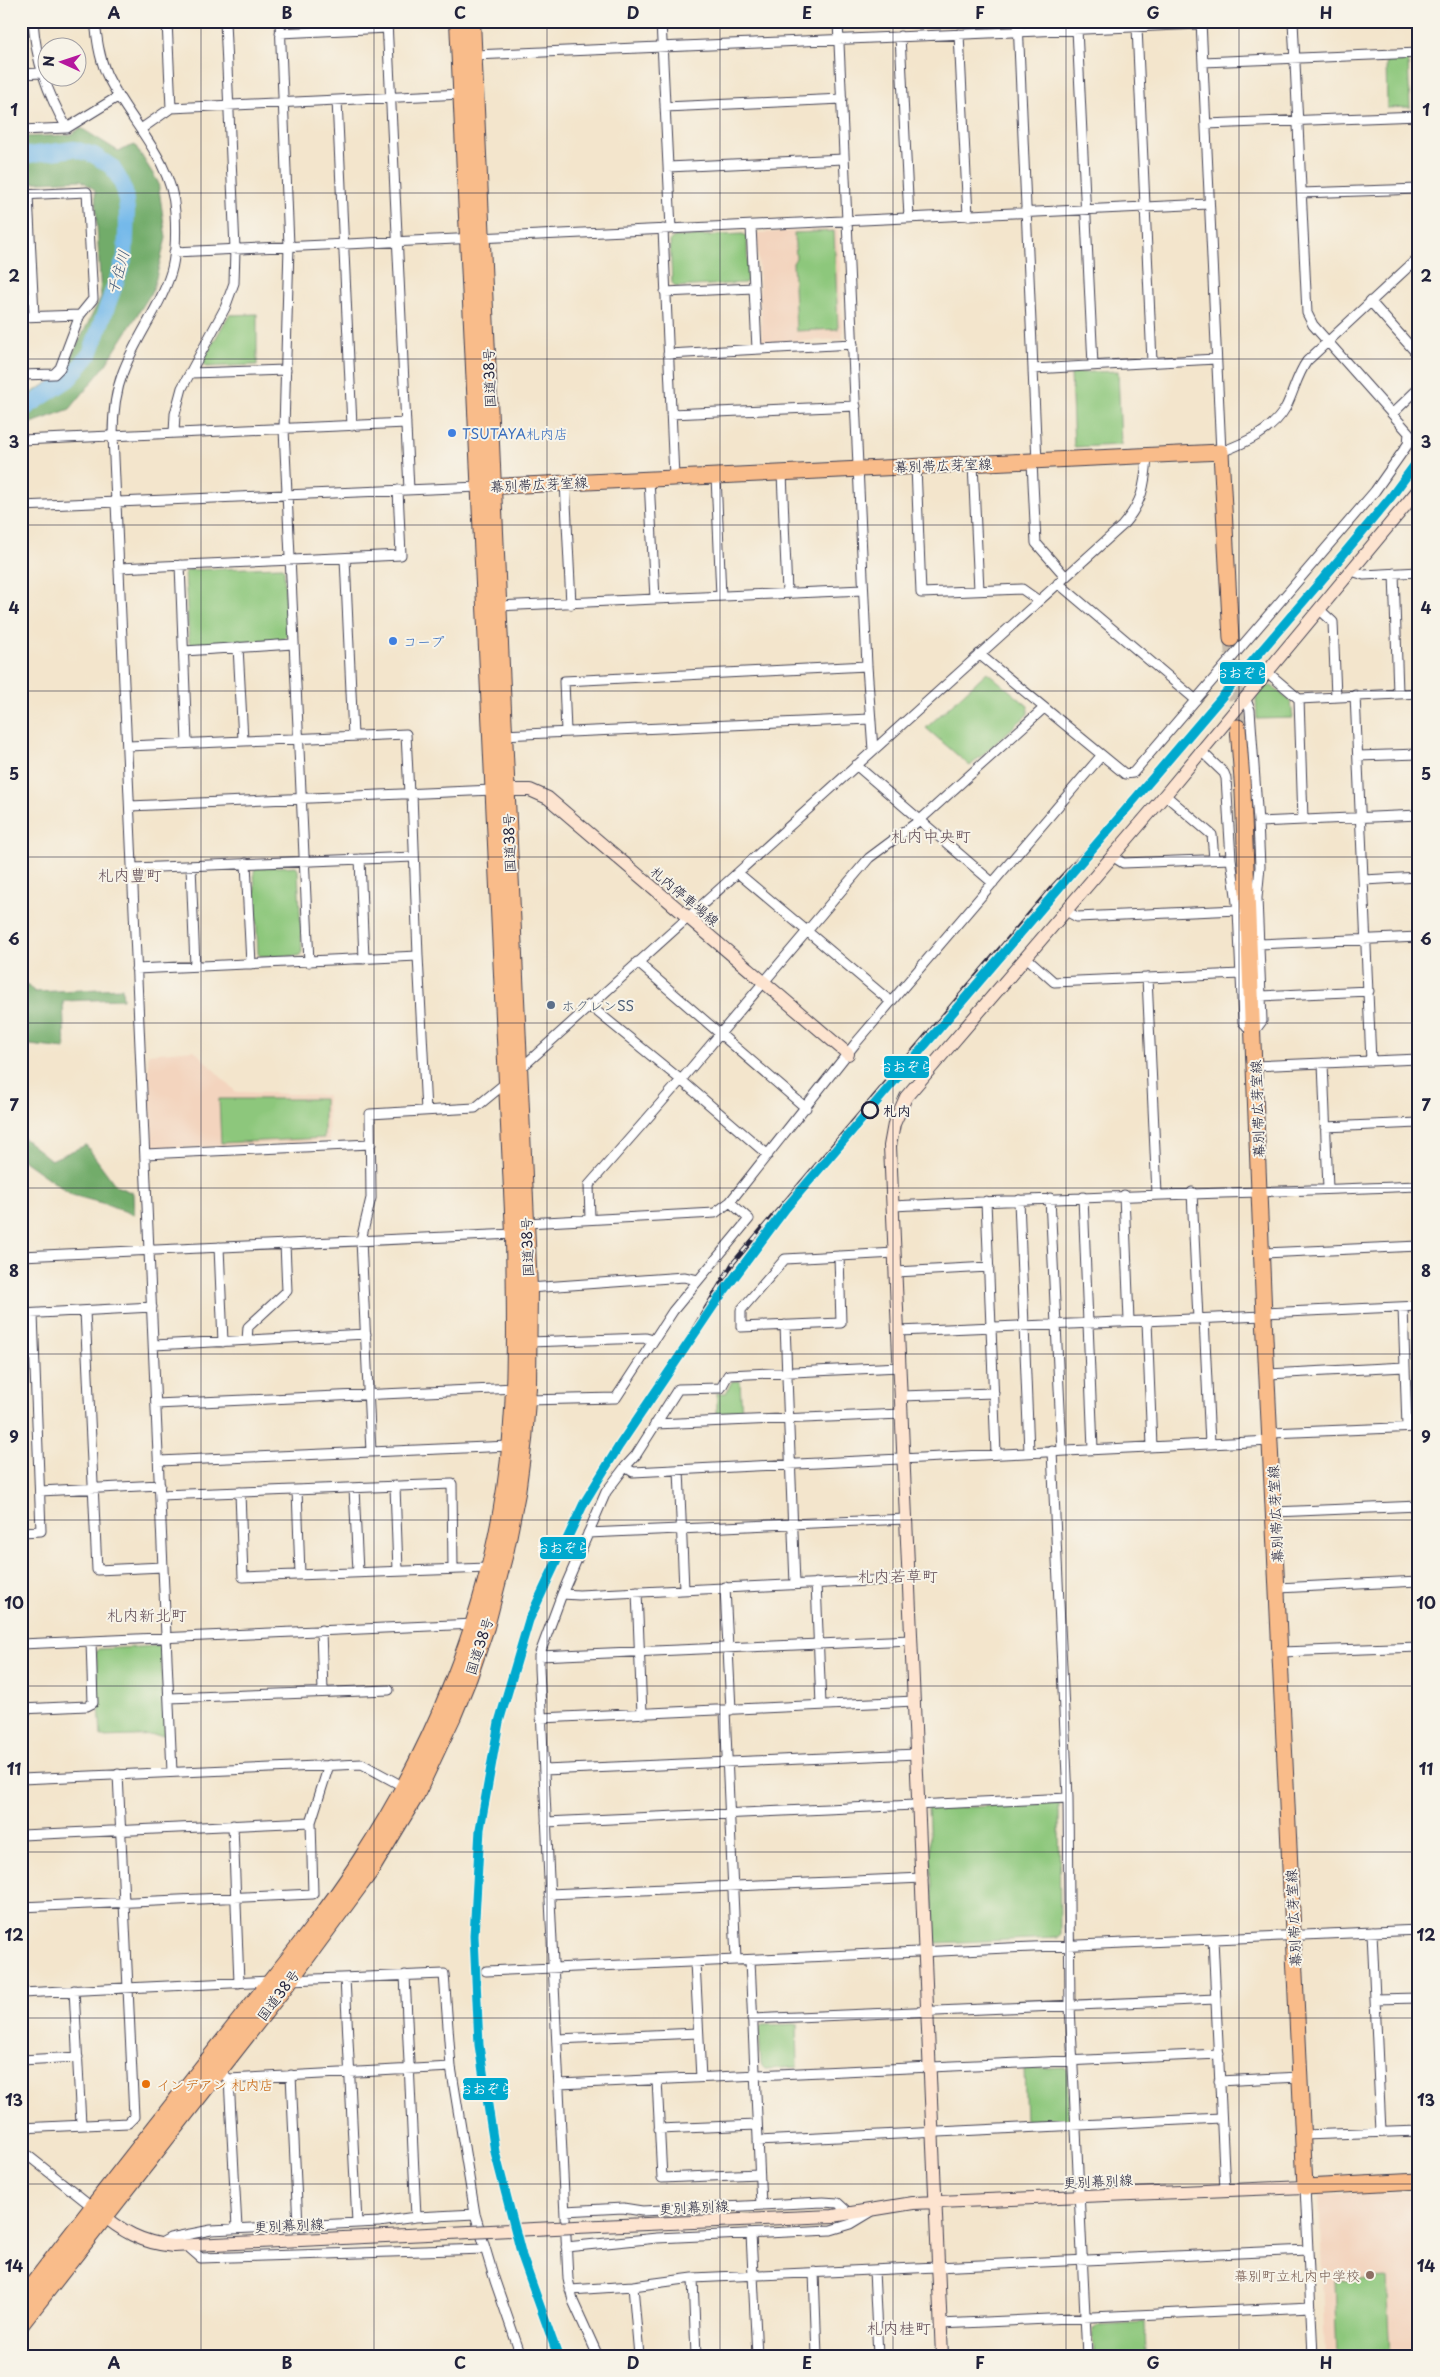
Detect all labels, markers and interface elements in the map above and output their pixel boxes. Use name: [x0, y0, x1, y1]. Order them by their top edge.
text: A: [108, 0, 121, 24]
text: B: [282, 0, 293, 24]
text: C: [454, 0, 466, 24]
text: D: [627, 0, 639, 24]
text: E: [802, 0, 812, 24]
text: F: [975, 0, 985, 24]
text: G: [1146, 0, 1160, 24]
text: H: [1320, 0, 1332, 24]
north arrow: [38, 38, 88, 88]
text: N: [38, 55, 59, 67]
text: 1: [10, 97, 18, 121]
text: 1: [1422, 97, 1430, 121]
water label: 千住川: [100, 247, 134, 297]
text: 2: [8, 263, 20, 287]
text: 2: [1420, 263, 1432, 287]
street label: 国道38号: [477, 348, 501, 408]
place label: TSUTAYA札内店: [462, 423, 568, 444]
marker: TSUTAYA札内店: [446, 427, 458, 439]
text: 3: [9, 429, 19, 453]
text: 3: [1421, 429, 1431, 453]
street label: 幕別帯広芽室線: [894, 453, 992, 477]
street label: 幕別帯広芽室線: [490, 471, 588, 497]
text: 4: [9, 595, 20, 619]
text: 4: [1421, 595, 1432, 619]
place label: コープ: [403, 631, 444, 652]
marker: コープ: [387, 635, 399, 647]
line badge: おおぞら: [1219, 661, 1266, 685]
text: おおぞら: [1214, 662, 1270, 683]
text: 5: [9, 761, 19, 785]
text: 5: [1421, 761, 1431, 785]
street label: 国道38号: [497, 813, 521, 873]
district label: 札内中央町: [891, 823, 971, 847]
street label: 札内停車場線: [646, 861, 724, 931]
district label: 札内豊町: [98, 862, 162, 886]
text: 6: [8, 926, 20, 950]
text: 6: [1420, 926, 1432, 950]
place label: ホクレンSS: [561, 995, 634, 1016]
marker: ホクレンSS: [545, 999, 557, 1011]
line badge: おおぞら: [883, 1055, 930, 1079]
text: おおぞら: [878, 1056, 934, 1077]
street label: 幕別帯広芽室線: [1245, 1060, 1269, 1158]
text: 7: [9, 1092, 19, 1116]
text: 7: [1421, 1092, 1431, 1116]
place label: 札内: [883, 1100, 911, 1121]
marker: 札内: [861, 1101, 879, 1119]
street label: 国道38号: [515, 1217, 539, 1277]
text: 8: [9, 1258, 19, 1282]
text: 8: [1421, 1258, 1431, 1282]
text: 9: [9, 1424, 19, 1448]
text: 9: [1421, 1424, 1431, 1448]
street label: 幕別帯広芽室線: [1262, 1465, 1288, 1563]
line badge: おおぞら: [539, 1536, 587, 1560]
text: おおぞら: [535, 1537, 591, 1558]
district label: 札内若草町: [858, 1563, 938, 1587]
text: 10: [4, 1590, 24, 1614]
text: 10: [1416, 1590, 1436, 1614]
district label: 札内新北町: [107, 1602, 187, 1626]
street label: 国道38号: [460, 1614, 498, 1678]
text: 11: [7, 1756, 21, 1780]
text: 11: [1419, 1756, 1433, 1780]
street label: 幕別帯広芽室線: [1280, 1869, 1306, 1967]
text: 12: [5, 1922, 23, 1946]
text: 12: [1417, 1922, 1435, 1946]
street label: 国道38号: [252, 1965, 304, 2025]
place label: インデアン 札内店: [156, 2074, 273, 2095]
line badge: おおぞら: [462, 2077, 509, 2101]
marker: インデアン 札内店: [140, 2078, 152, 2090]
text: おおぞら: [458, 2078, 514, 2099]
text: 13: [5, 2087, 23, 2111]
text: 13: [1417, 2087, 1435, 2111]
street label: 更別幕別線: [1062, 2169, 1134, 2193]
street label: 更別幕別線: [658, 2195, 730, 2219]
street label: 更別幕別線: [253, 2213, 325, 2237]
text: 14: [5, 2253, 23, 2277]
text: 14: [1417, 2253, 1435, 2277]
place label: 幕別町立札内中学校: [1234, 2265, 1360, 2286]
marker: 幕別町立札内中学校: [1364, 2269, 1376, 2281]
district label: 札内桂町: [867, 2315, 931, 2339]
text: A: [108, 2350, 121, 2374]
text: B: [282, 2350, 293, 2374]
text: C: [454, 2350, 466, 2374]
text: D: [627, 2350, 639, 2374]
text: E: [802, 2350, 812, 2374]
text: F: [975, 2350, 985, 2374]
text: G: [1146, 2350, 1160, 2374]
text: H: [1320, 2350, 1332, 2374]

